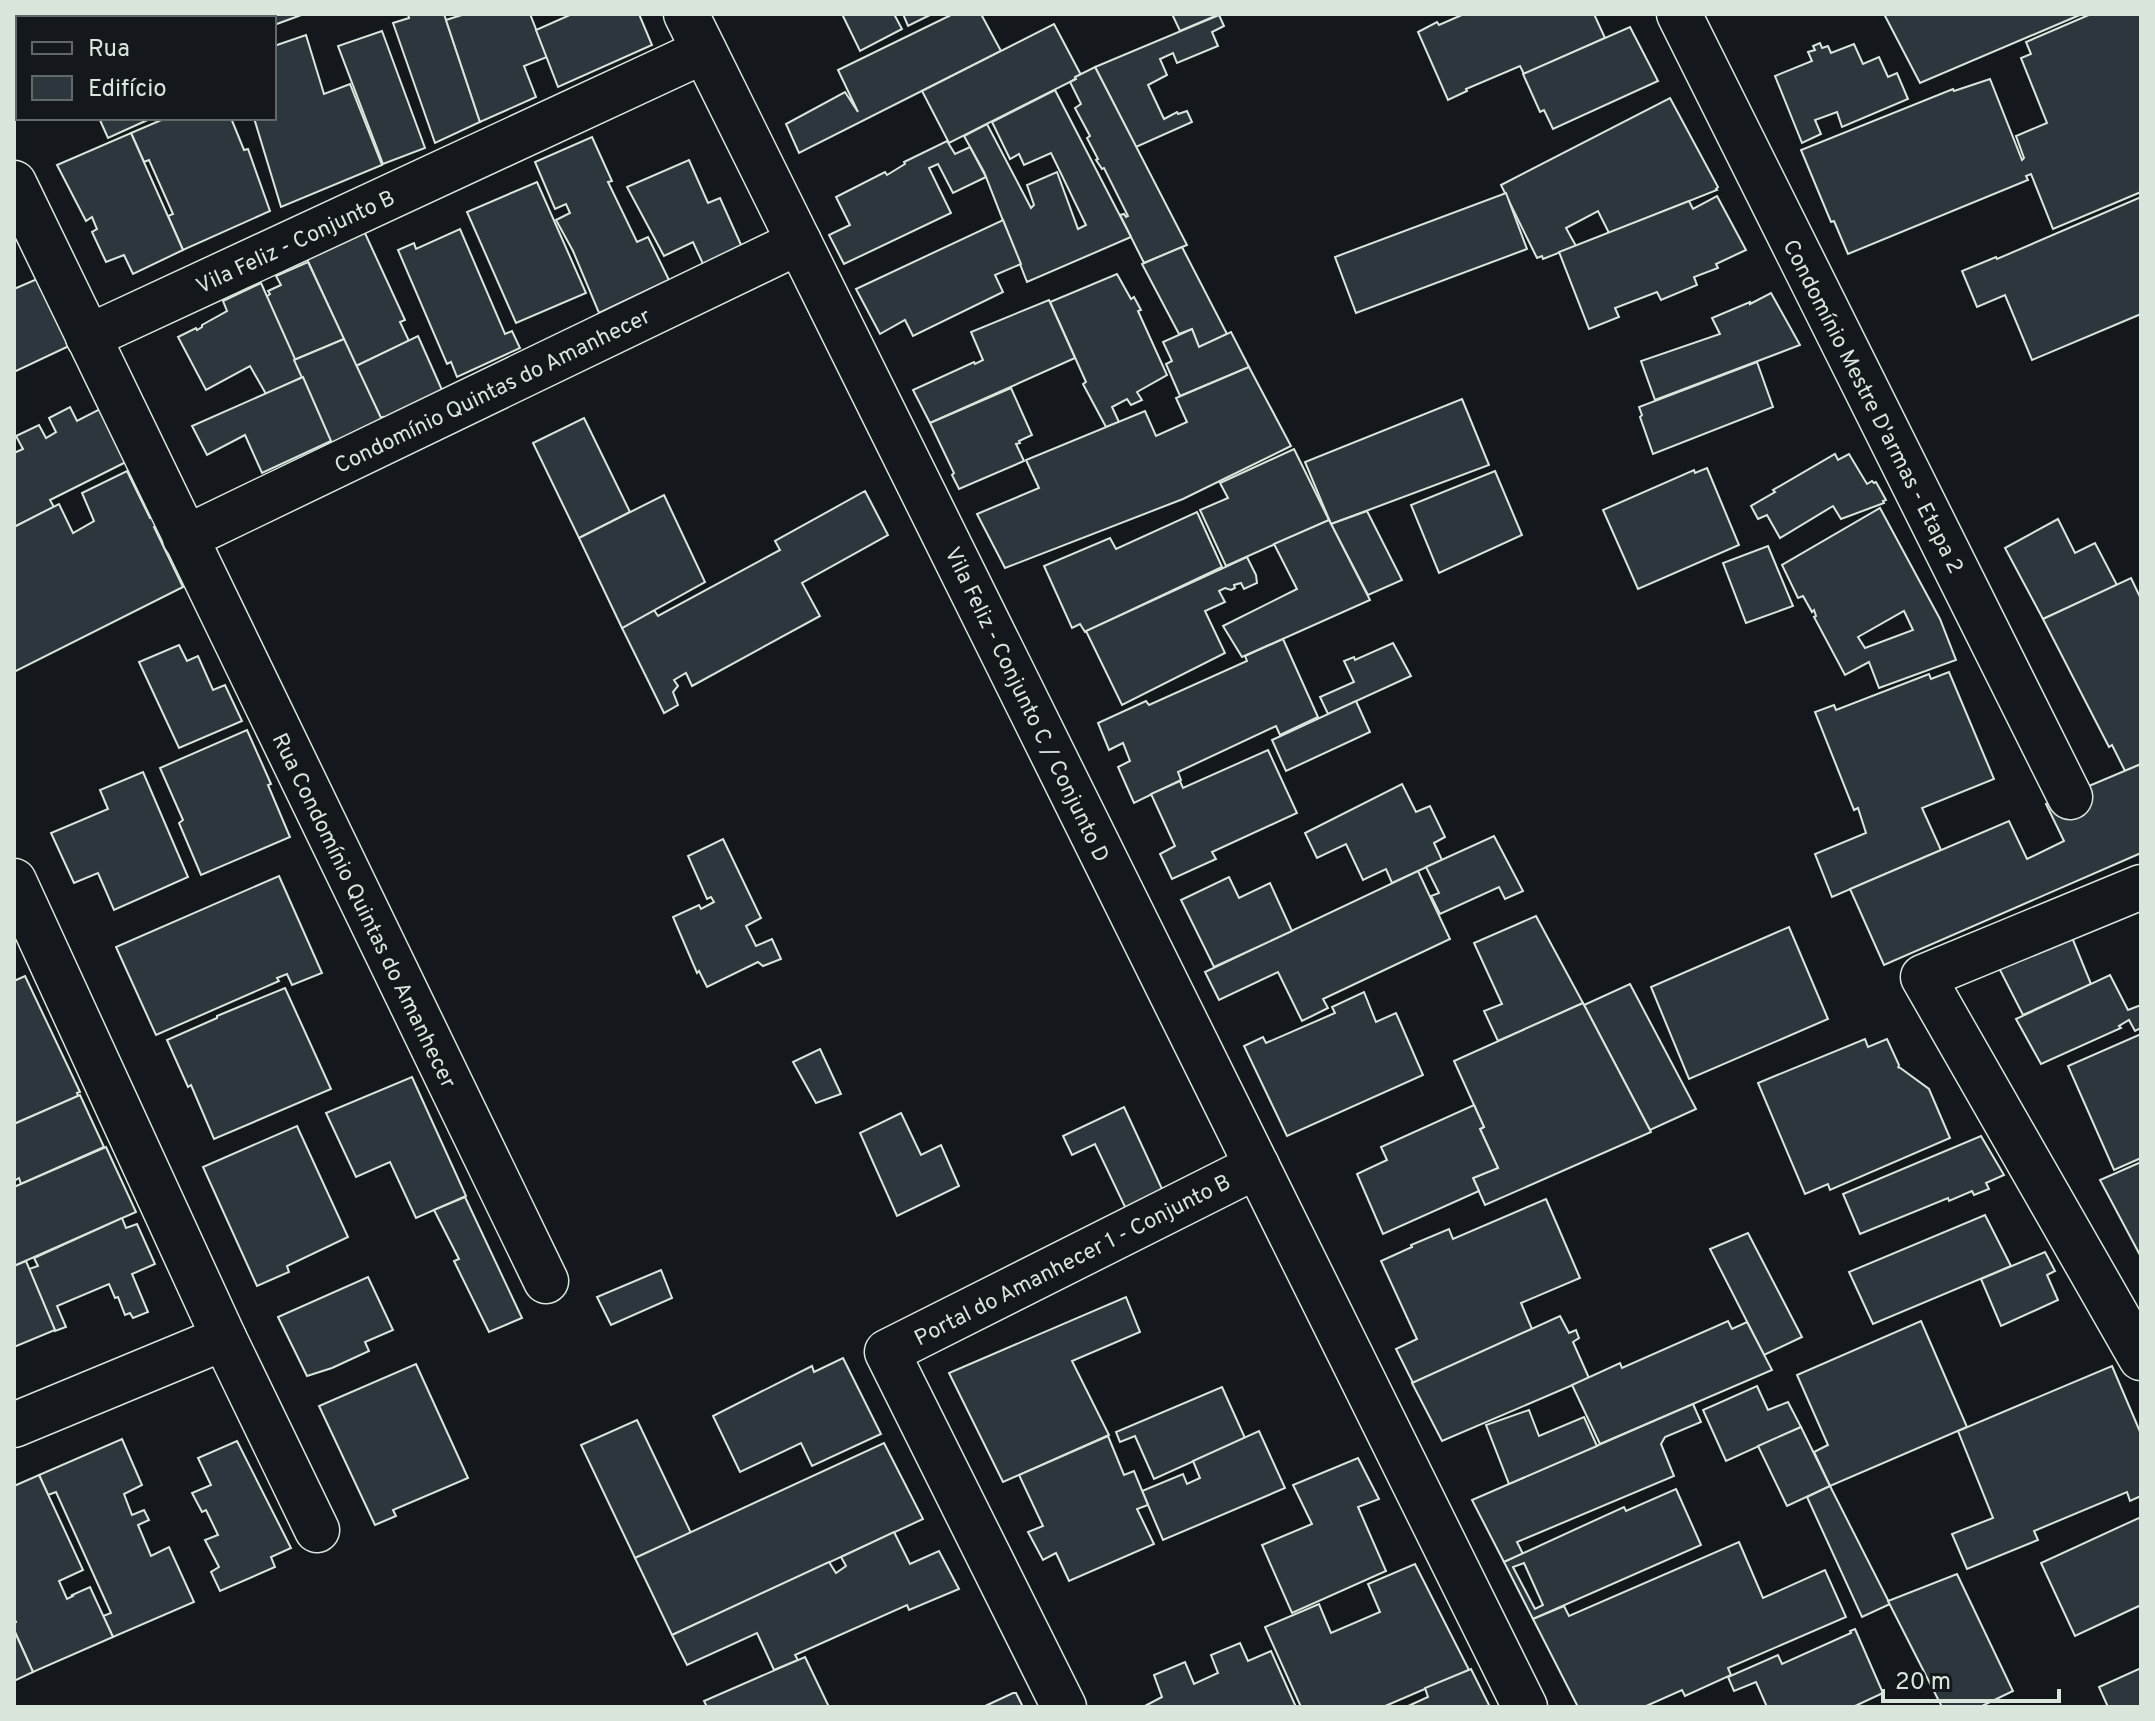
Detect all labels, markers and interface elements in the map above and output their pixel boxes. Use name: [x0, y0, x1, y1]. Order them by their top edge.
legend: [16, 16, 276, 120]
text: Rua: [88, 35, 130, 65]
text: Edifício: [88, 75, 167, 105]
street label: Vila Feliz - Conjunto B: [192, 185, 400, 301]
street label: Condomínio Mestre D'armas - Etapa 2: [1776, 236, 1968, 579]
street label: Condomínio Quintas do Amanhecer: [331, 304, 656, 481]
street label: Vila Feliz - Conjunto C / Conjunto D: [937, 543, 1114, 867]
street label: Rua Condomínio Quintas do Amanhecer: [265, 729, 461, 1093]
street label: Portal do Amanhecer 1 - Conjunto B: [910, 1169, 1236, 1353]
scale bar: [1883, 1653, 2059, 1703]
text: 20 m: [1895, 1668, 1951, 1698]

